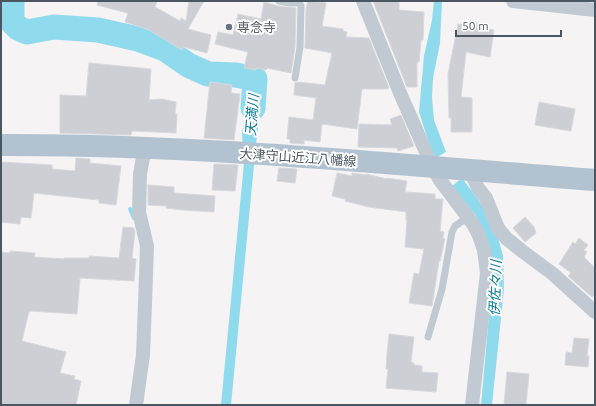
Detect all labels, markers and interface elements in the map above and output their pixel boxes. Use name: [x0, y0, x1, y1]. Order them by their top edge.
scale bar: [456, 12, 561, 38]
text: 50 m: [462, 19, 489, 32]
place label: 専念寺: [237, 20, 276, 34]
marker: 専念寺: [224, 22, 234, 32]
water label: 天満川: [242, 91, 262, 137]
street label: 大津守山近江八幡線: [239, 146, 357, 168]
water label: 伊佐々川: [486, 258, 504, 316]

